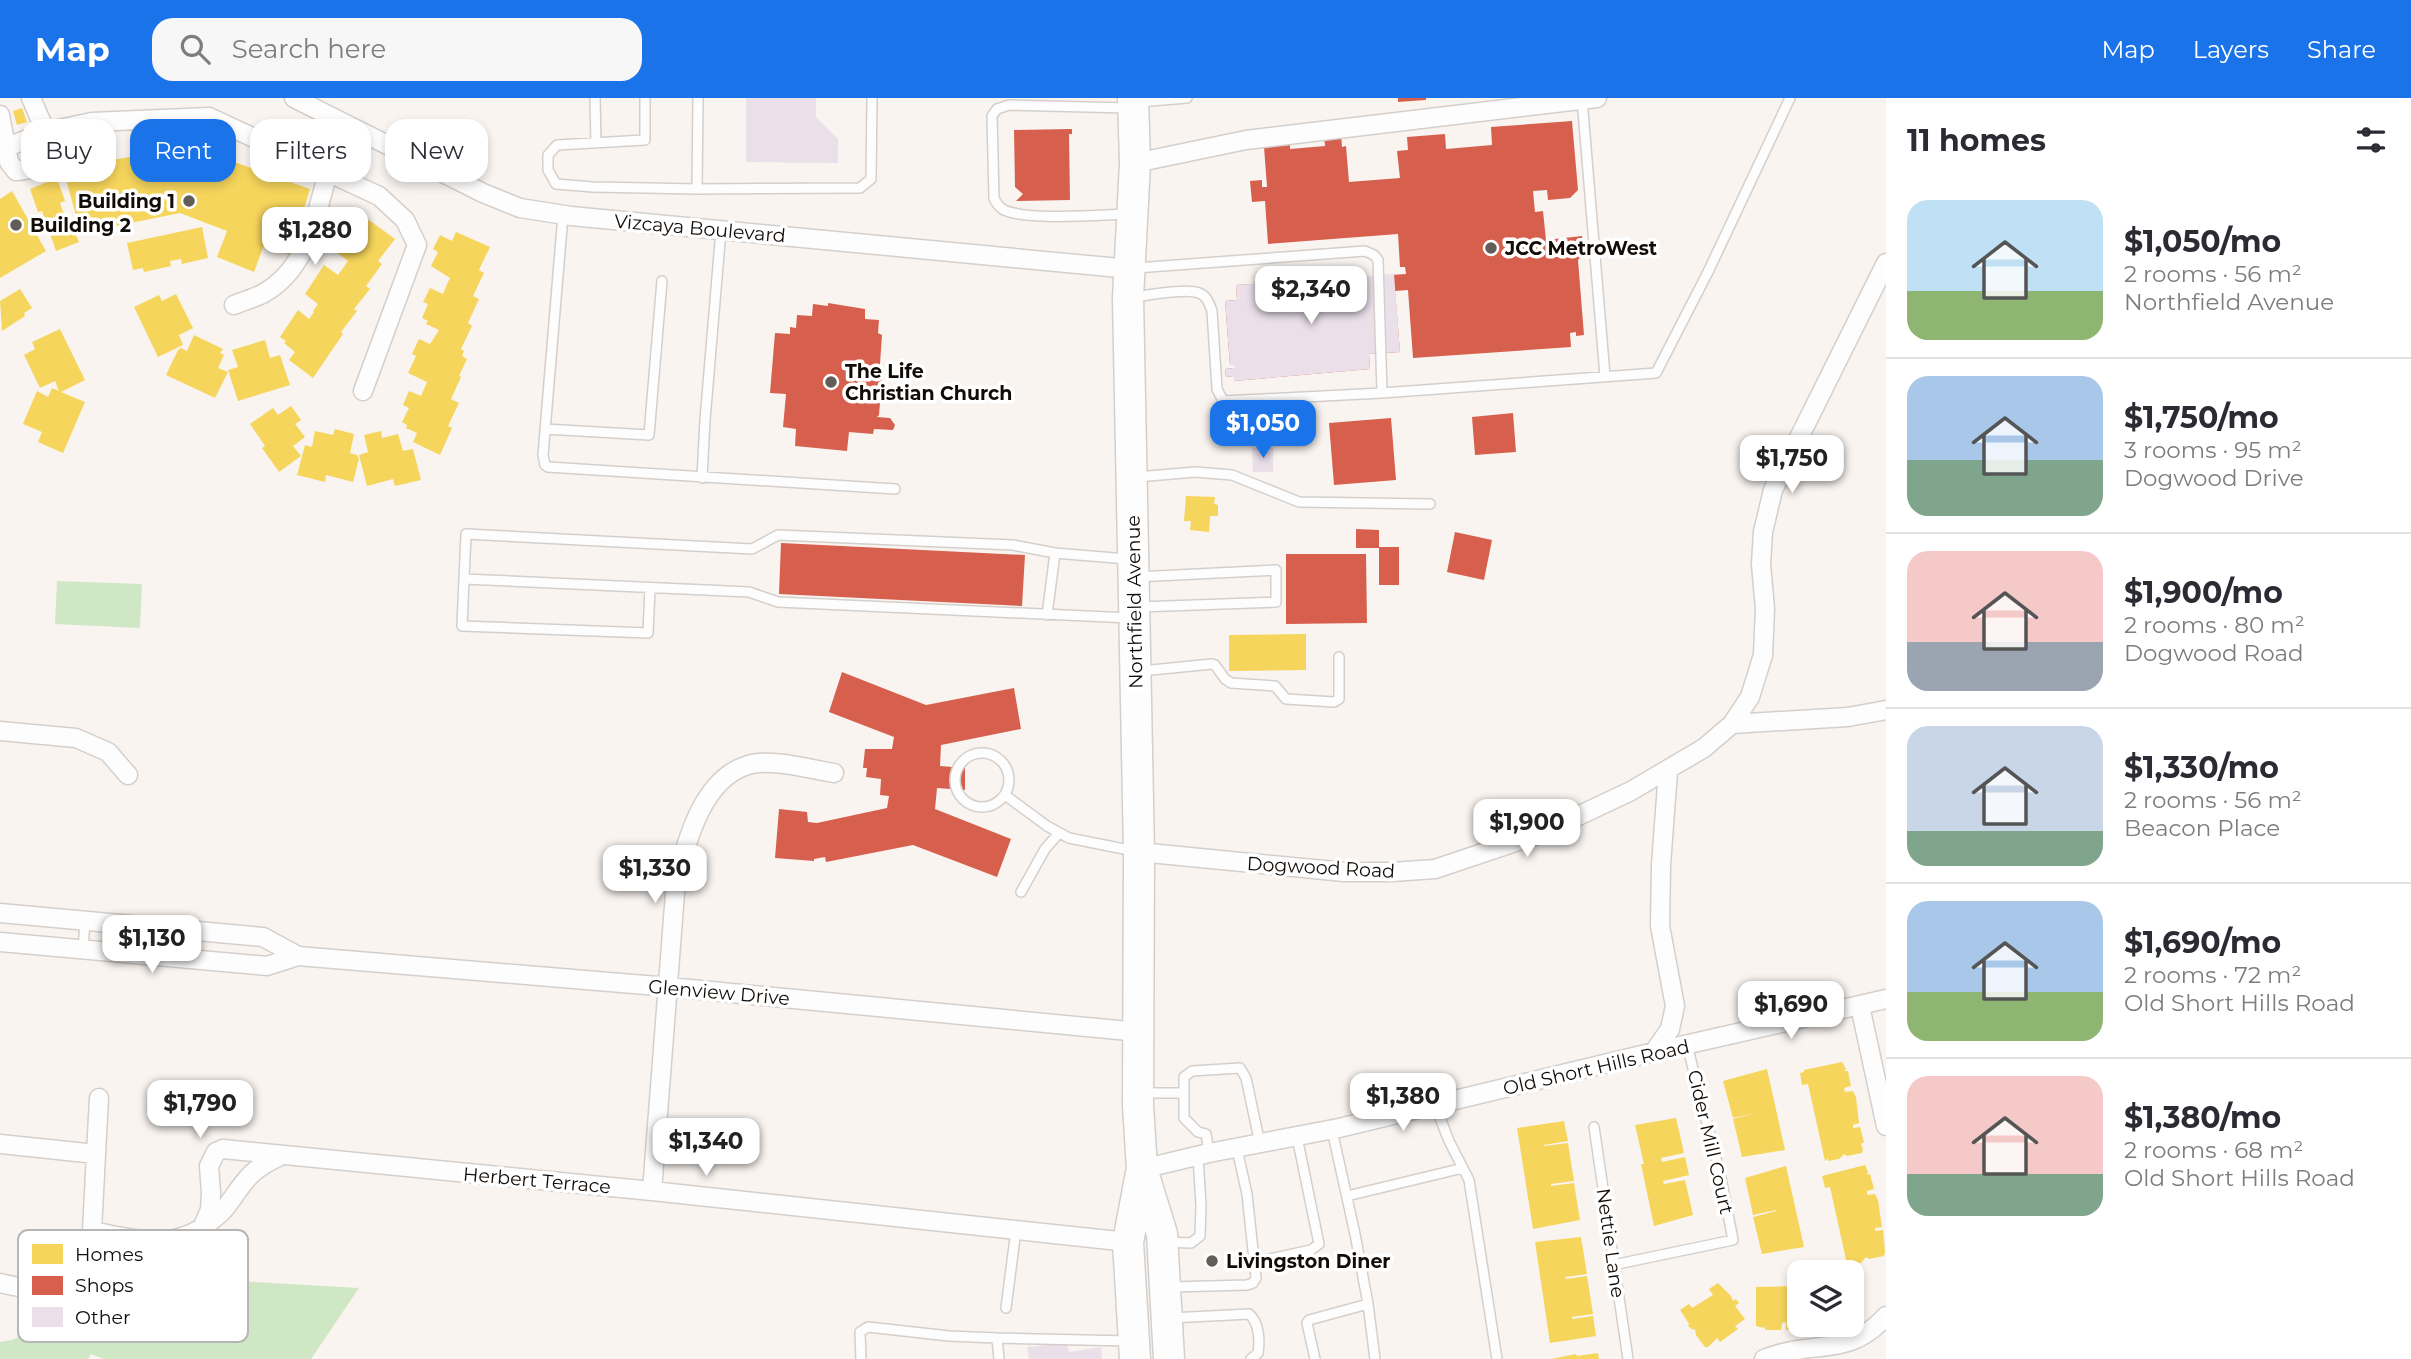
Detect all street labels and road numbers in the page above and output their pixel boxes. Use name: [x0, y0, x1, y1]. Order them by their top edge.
street label: Vizcaya Boulevard: [613, 210, 787, 247]
street label: Northfield Avenue: [1121, 515, 1148, 689]
street label: Dogwood Road: [1246, 852, 1396, 883]
street label: Glenview Drive: [647, 975, 791, 1010]
street label: Old Short Hills Road: [1501, 1035, 1692, 1100]
street label: Cider Mill Court: [1683, 1068, 1738, 1217]
street label: Herbert Terrace: [462, 1163, 612, 1198]
street label: Nettie Lane: [1591, 1187, 1630, 1299]

